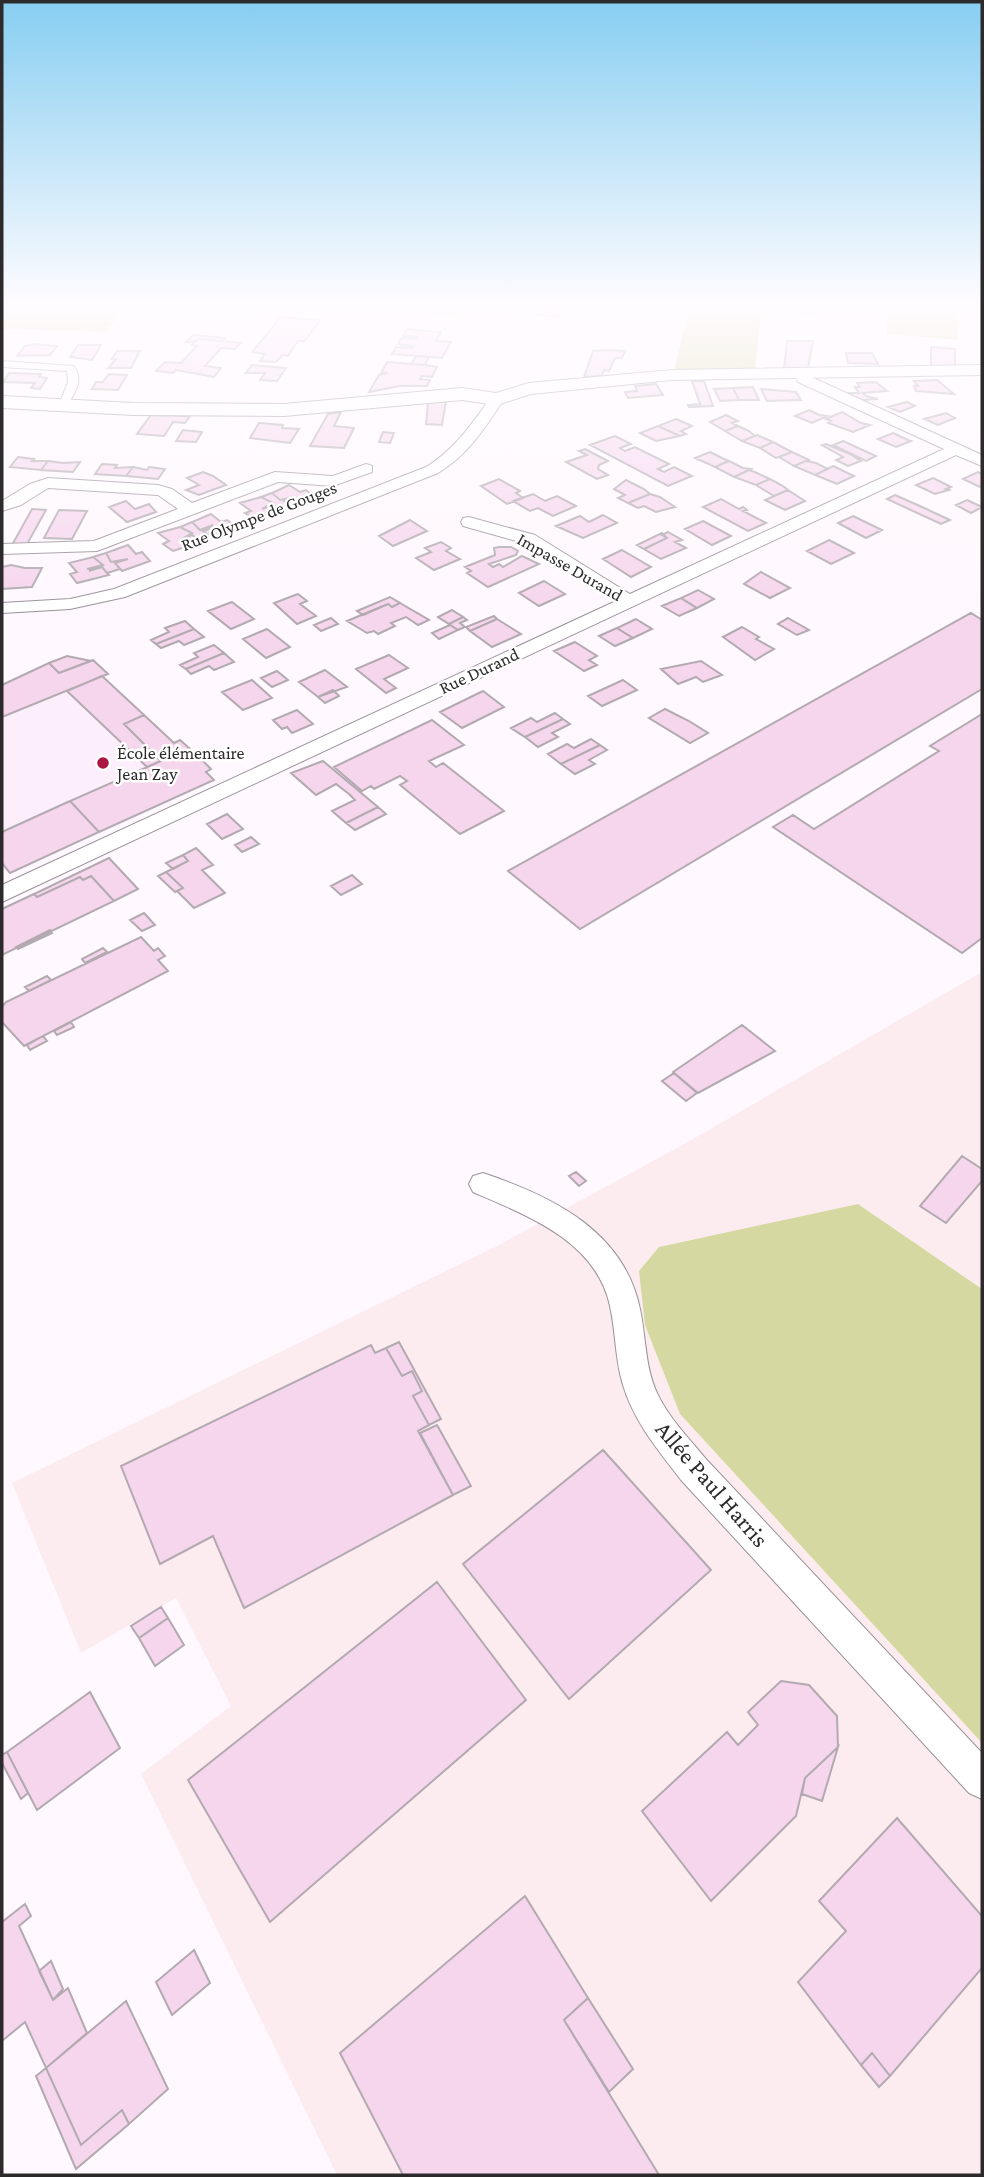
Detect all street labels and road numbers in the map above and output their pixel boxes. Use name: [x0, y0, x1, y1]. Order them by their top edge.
street label: Rue Olympe de Gouges: [178, 477, 340, 555]
street label: Impasse Durand: [514, 529, 627, 605]
street label: Rue Durand: [436, 644, 523, 698]
street label: Allée Paul Harris: [650, 1415, 774, 1552]

